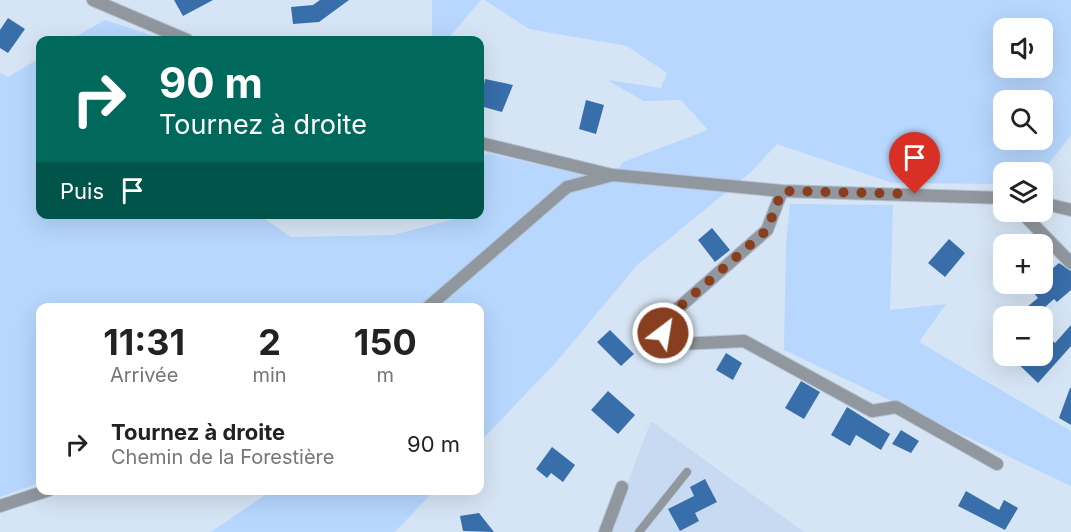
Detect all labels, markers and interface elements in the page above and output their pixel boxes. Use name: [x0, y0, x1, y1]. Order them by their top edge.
map controls: [993, 18, 1053, 366]
button: sound: [993, 18, 1053, 78]
text: 90 m: [159, 57, 263, 108]
icon: right: [60, 60, 138, 138]
button: search: [993, 90, 1053, 150]
text: Tournez à droite: [159, 108, 367, 141]
pin: [889, 132, 940, 194]
icon: arrive: [898, 141, 931, 174]
button: layers: [993, 162, 1053, 222]
icon: arrive: [116, 174, 149, 207]
text: Puis: [60, 178, 104, 204]
button: +: [993, 234, 1053, 294]
position arrow: [631, 301, 695, 365]
button: −: [993, 306, 1053, 366]
text: 11:31: [103, 320, 185, 364]
text: 2: [258, 320, 281, 364]
text: 150: [354, 320, 417, 364]
text: Arrivée: [110, 363, 178, 387]
text: min: [252, 363, 287, 387]
text: m: [377, 363, 394, 387]
text: Tournez à droite: [111, 419, 285, 445]
icon: right: [60, 428, 93, 461]
text: 90 m: [407, 431, 460, 457]
text: Chemin de la Forestière: [111, 445, 334, 469]

